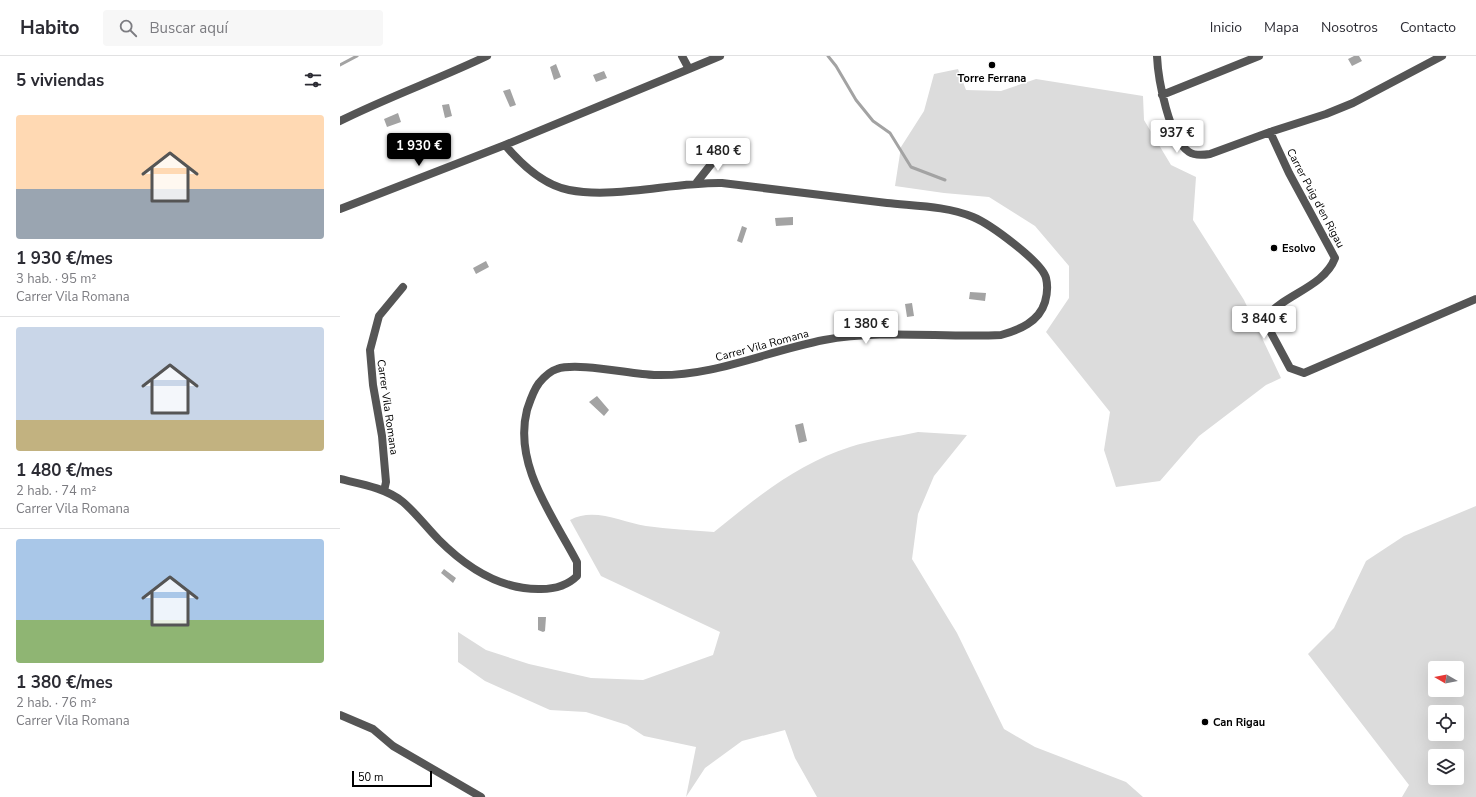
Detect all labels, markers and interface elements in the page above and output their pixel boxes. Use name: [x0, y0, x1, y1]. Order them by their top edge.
search box: [103, 10, 383, 46]
text: Habito: [20, 15, 79, 41]
icon: search: [117, 17, 139, 39]
text: Buscar aquí: [149, 18, 228, 38]
text: Inicio: [1210, 18, 1242, 37]
text: Mapa: [1264, 18, 1299, 37]
text: Nosotros: [1321, 18, 1378, 37]
text: Contacto: [1400, 18, 1456, 37]
marker: Torre Ferrana: [987, 60, 997, 70]
text: 5 viviendas: [16, 69, 104, 92]
icon: filters: [302, 69, 324, 91]
place label: Torre Ferrana: [958, 71, 1026, 86]
pin: 937 €: [1149, 120, 1205, 154]
text: 937 €: [1160, 124, 1194, 142]
pin: 1 930 €: [382, 133, 456, 167]
text: 1 930 €: [396, 137, 442, 155]
pin: 1 480 €: [681, 138, 755, 172]
icon: home: [134, 141, 206, 213]
text: 1 480 €: [695, 142, 741, 160]
street label: Carrer Puig d'en Rigau: [1283, 146, 1348, 251]
place label: Esolvo: [1282, 241, 1316, 256]
marker: Esolvo: [1269, 243, 1279, 253]
text: 1 930 €/mes: [16, 247, 113, 270]
text: 3 hab. · 95 m²: [16, 270, 96, 288]
text: Carrer Vila Romana: [16, 288, 130, 306]
pin: 3 840 €: [1227, 306, 1301, 340]
text: 3 840 €: [1241, 310, 1287, 328]
pin: 1 380 €: [829, 311, 903, 345]
text: 1 380 €: [843, 315, 889, 333]
street label: Carrer Vila Romana: [714, 326, 811, 365]
icon: home: [134, 353, 206, 425]
street label: Carrer Vila Romana: [373, 358, 402, 456]
text: 1 480 €/mes: [16, 459, 113, 482]
text: 2 hab. · 74 m²: [16, 482, 96, 500]
text: Carrer Vila Romana: [16, 500, 130, 518]
icon: home: [134, 565, 206, 637]
north arrow: [1428, 661, 1464, 697]
map controls: [1428, 661, 1464, 785]
text: 1 380 €/mes: [16, 671, 113, 694]
text: 2 hab. · 76 m²: [16, 694, 96, 712]
button: locate: [1428, 705, 1464, 741]
text: Carrer Vila Romana: [16, 712, 130, 730]
place label: Can Rigau: [1213, 715, 1265, 730]
marker: Can Rigau: [1200, 717, 1210, 727]
button: layers: [1428, 749, 1464, 785]
scale bar: [352, 769, 432, 788]
text: 50 m: [358, 770, 383, 785]

